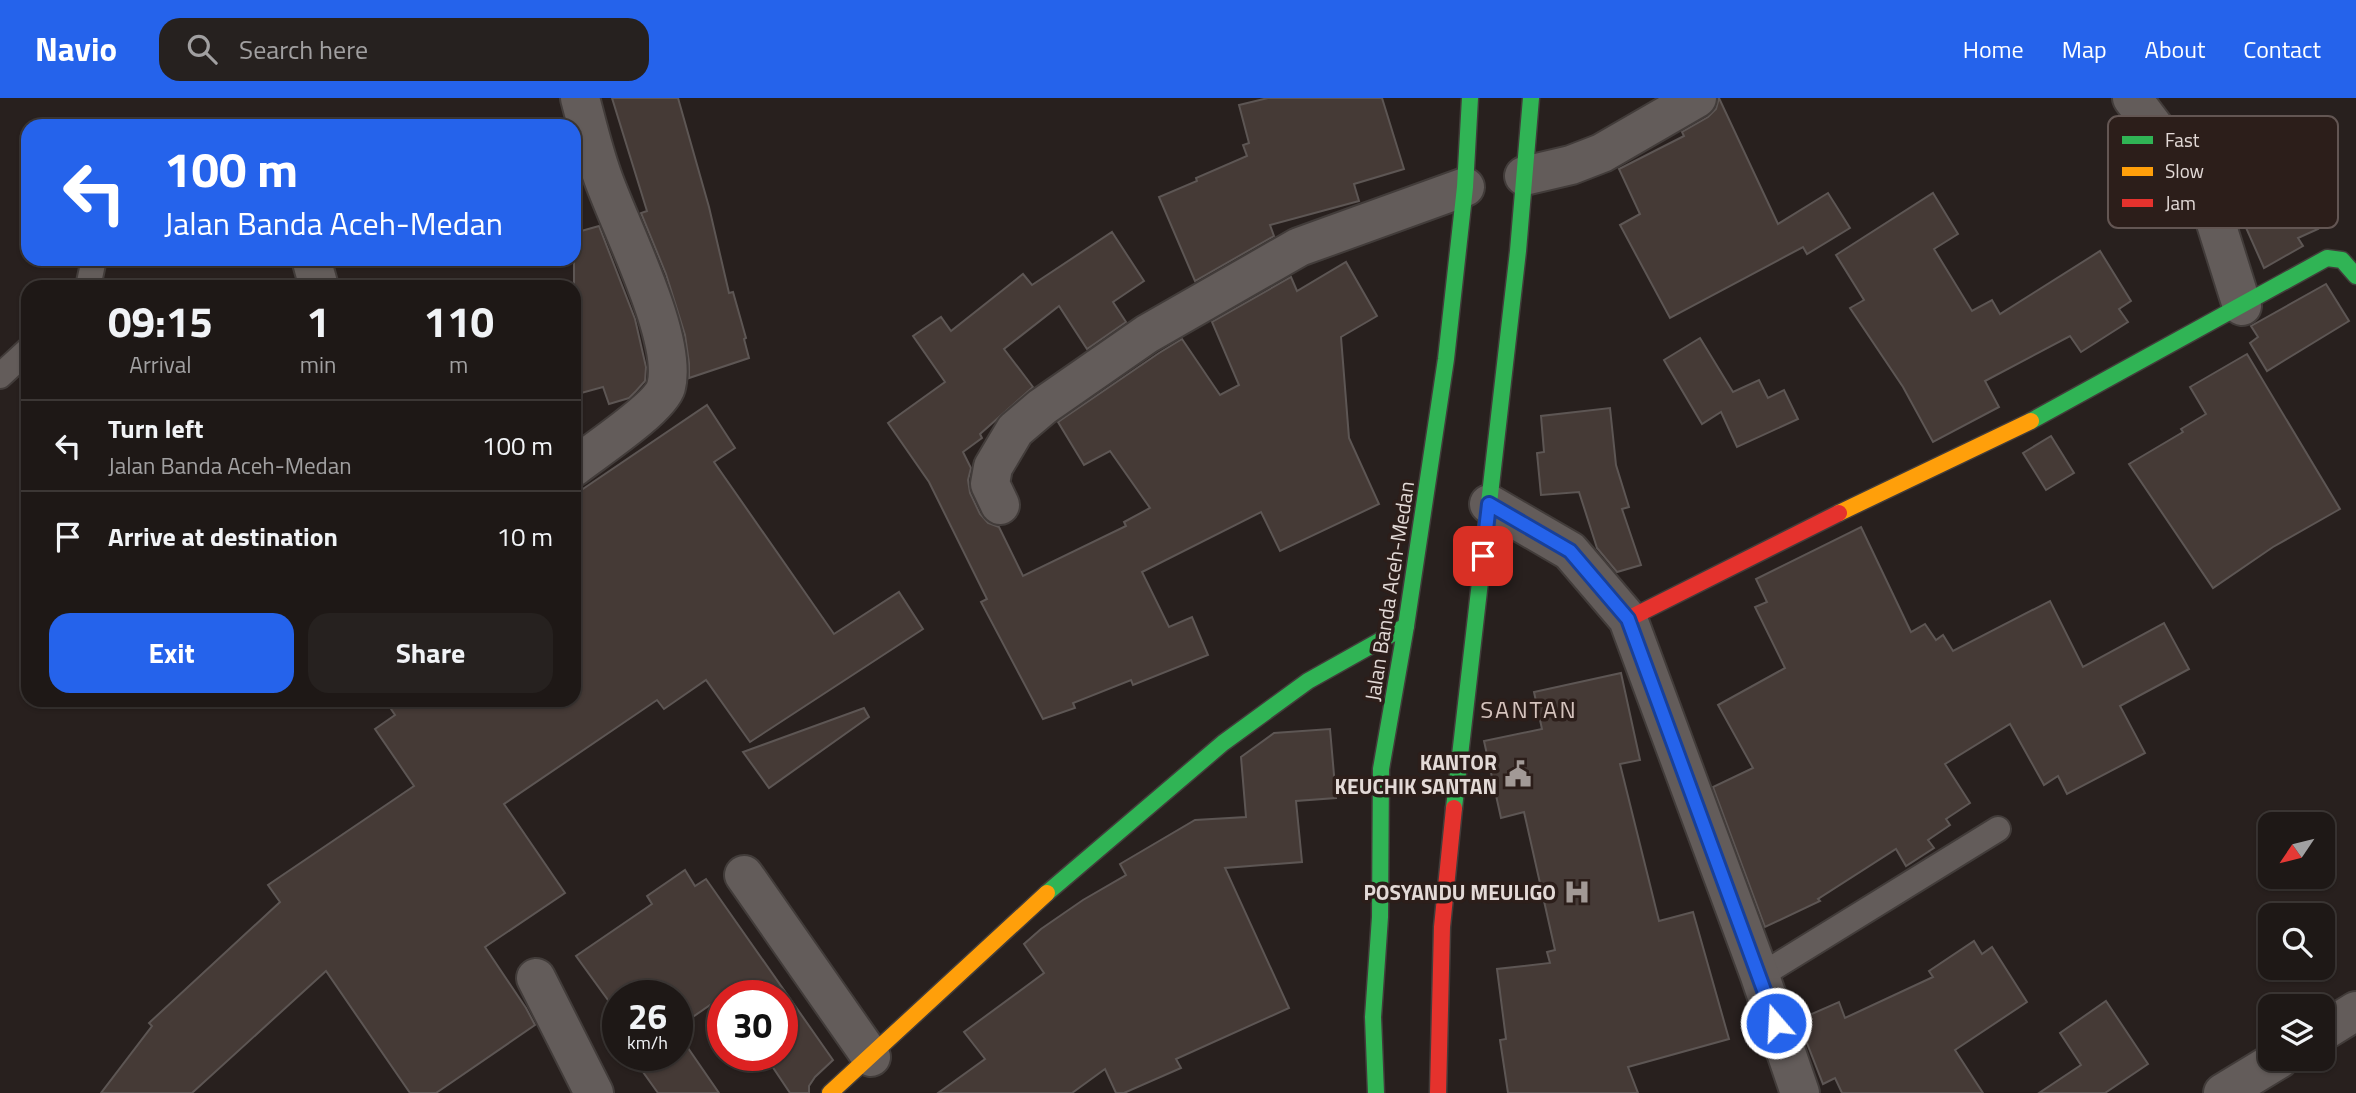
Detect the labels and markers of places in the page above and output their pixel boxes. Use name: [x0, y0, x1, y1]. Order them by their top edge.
pin: [1453, 526, 1513, 586]
place label: KANTOR KEUCHIK SANTAN: [1335, 746, 1497, 802]
public building icon: KANTOR KEUCHIK SANTAN: [1503, 759, 1533, 789]
place label: POSYANDU MEULIGO: [1363, 876, 1556, 908]
hospital icon: POSYANDU MEULIGO: [1562, 877, 1592, 907]

